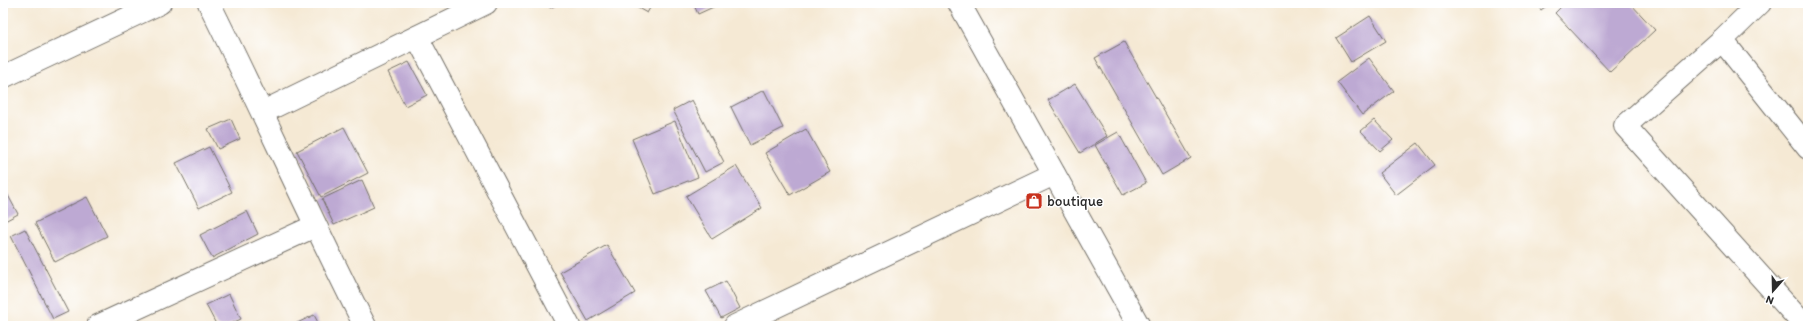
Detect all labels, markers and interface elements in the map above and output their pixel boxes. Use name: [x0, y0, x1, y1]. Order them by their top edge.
shop icon: boutique: [1024, 191, 1044, 211]
place label: boutique: [1047, 192, 1103, 210]
north arrow: [1753, 271, 1793, 311]
text: N: [1764, 293, 1775, 307]

